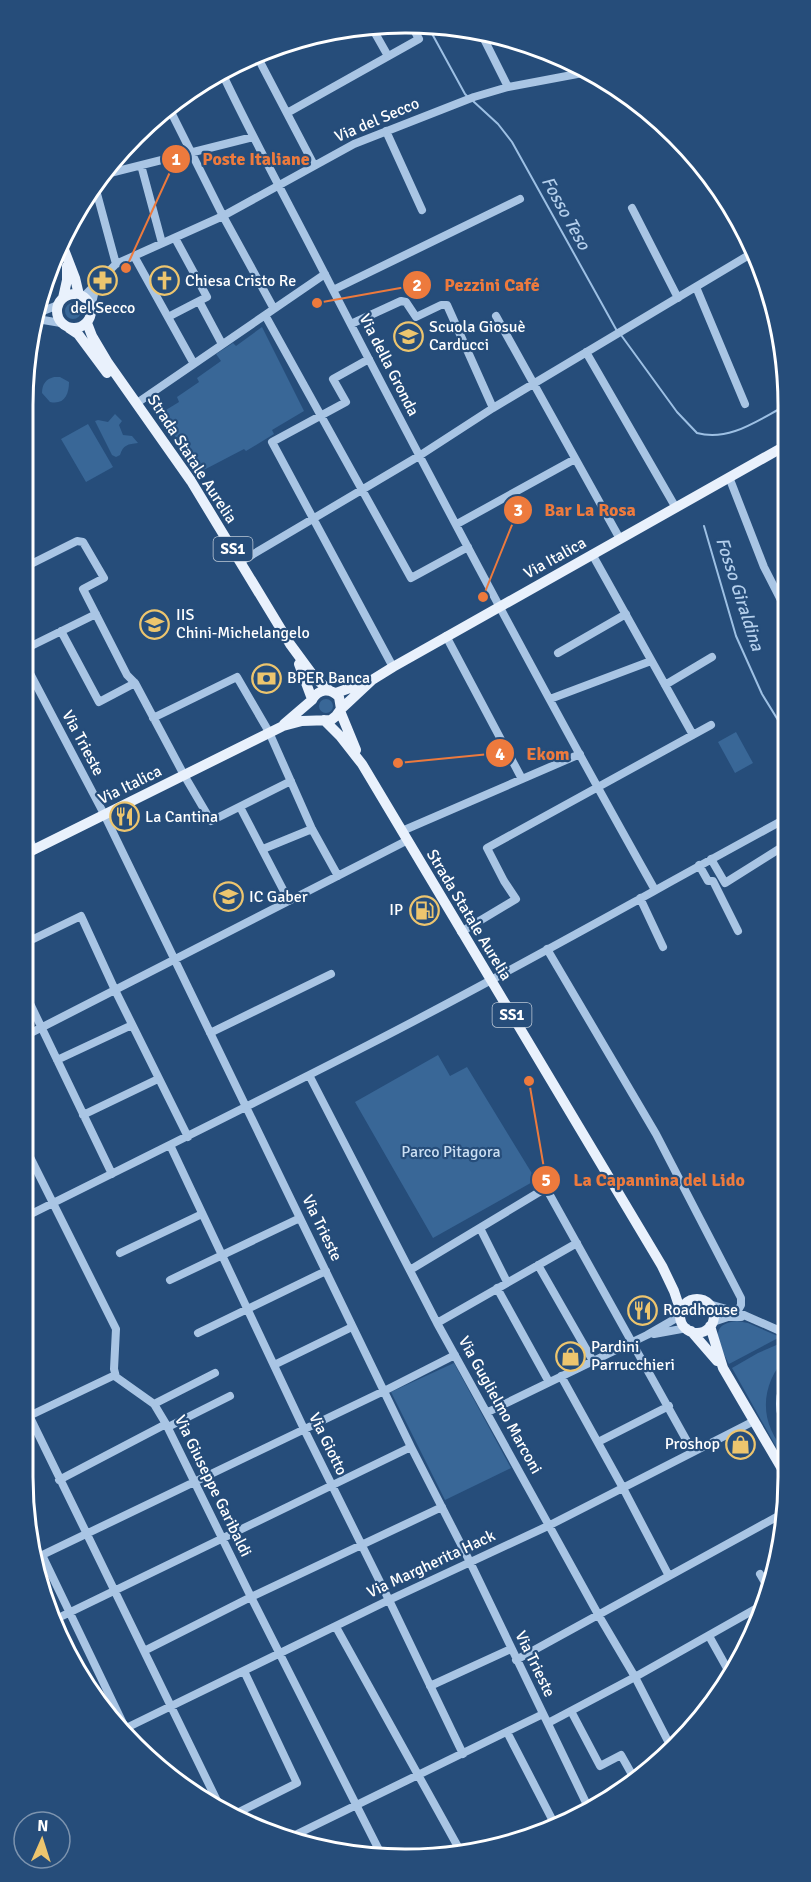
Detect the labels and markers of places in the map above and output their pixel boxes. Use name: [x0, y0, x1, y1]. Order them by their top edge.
callout: Poste Italiane: [161, 141, 322, 177]
pharmacy icon: del Secco: [87, 264, 119, 296]
church icon: Chiesa Cristo Re: [148, 265, 180, 297]
callout: Pezzini Café: [402, 267, 552, 303]
place label: Chiesa Cristo Re: [185, 271, 296, 291]
place label: del Secco: [71, 298, 135, 318]
place label: Scuola Giosuè Carducci: [429, 317, 525, 355]
school or university icon: Scuola Giosuè Carducci: [392, 320, 424, 352]
callout: Bar La Rosa: [503, 492, 648, 528]
place label: IIS Chini-Michelangelo: [176, 605, 310, 643]
school or university icon: IIS Chini-Michelangelo: [139, 608, 171, 640]
bank icon: BPER Banca: [250, 662, 282, 694]
place label: BPER Banca: [287, 668, 370, 688]
callout: Ekom: [485, 735, 582, 771]
restaurant icon: La Cantina: [108, 801, 140, 833]
place label: La Cantina: [145, 807, 218, 827]
school or university icon: IC Gaber: [212, 881, 244, 913]
place label: IC Gaber: [249, 887, 308, 907]
fuel station icon: IP: [408, 894, 440, 926]
place label: IP: [389, 900, 403, 920]
callout: La Capannina del Lido: [531, 1162, 757, 1198]
restaurant icon: Roadhouse: [626, 1294, 658, 1326]
place label: Roadhouse: [663, 1300, 738, 1320]
place label: Pardini Parrucchieri: [591, 1337, 675, 1375]
shop icon: Pardini Parrucchieri: [554, 1340, 586, 1372]
shop icon: Proshop: [725, 1428, 757, 1460]
place label: Proshop: [665, 1434, 720, 1454]

